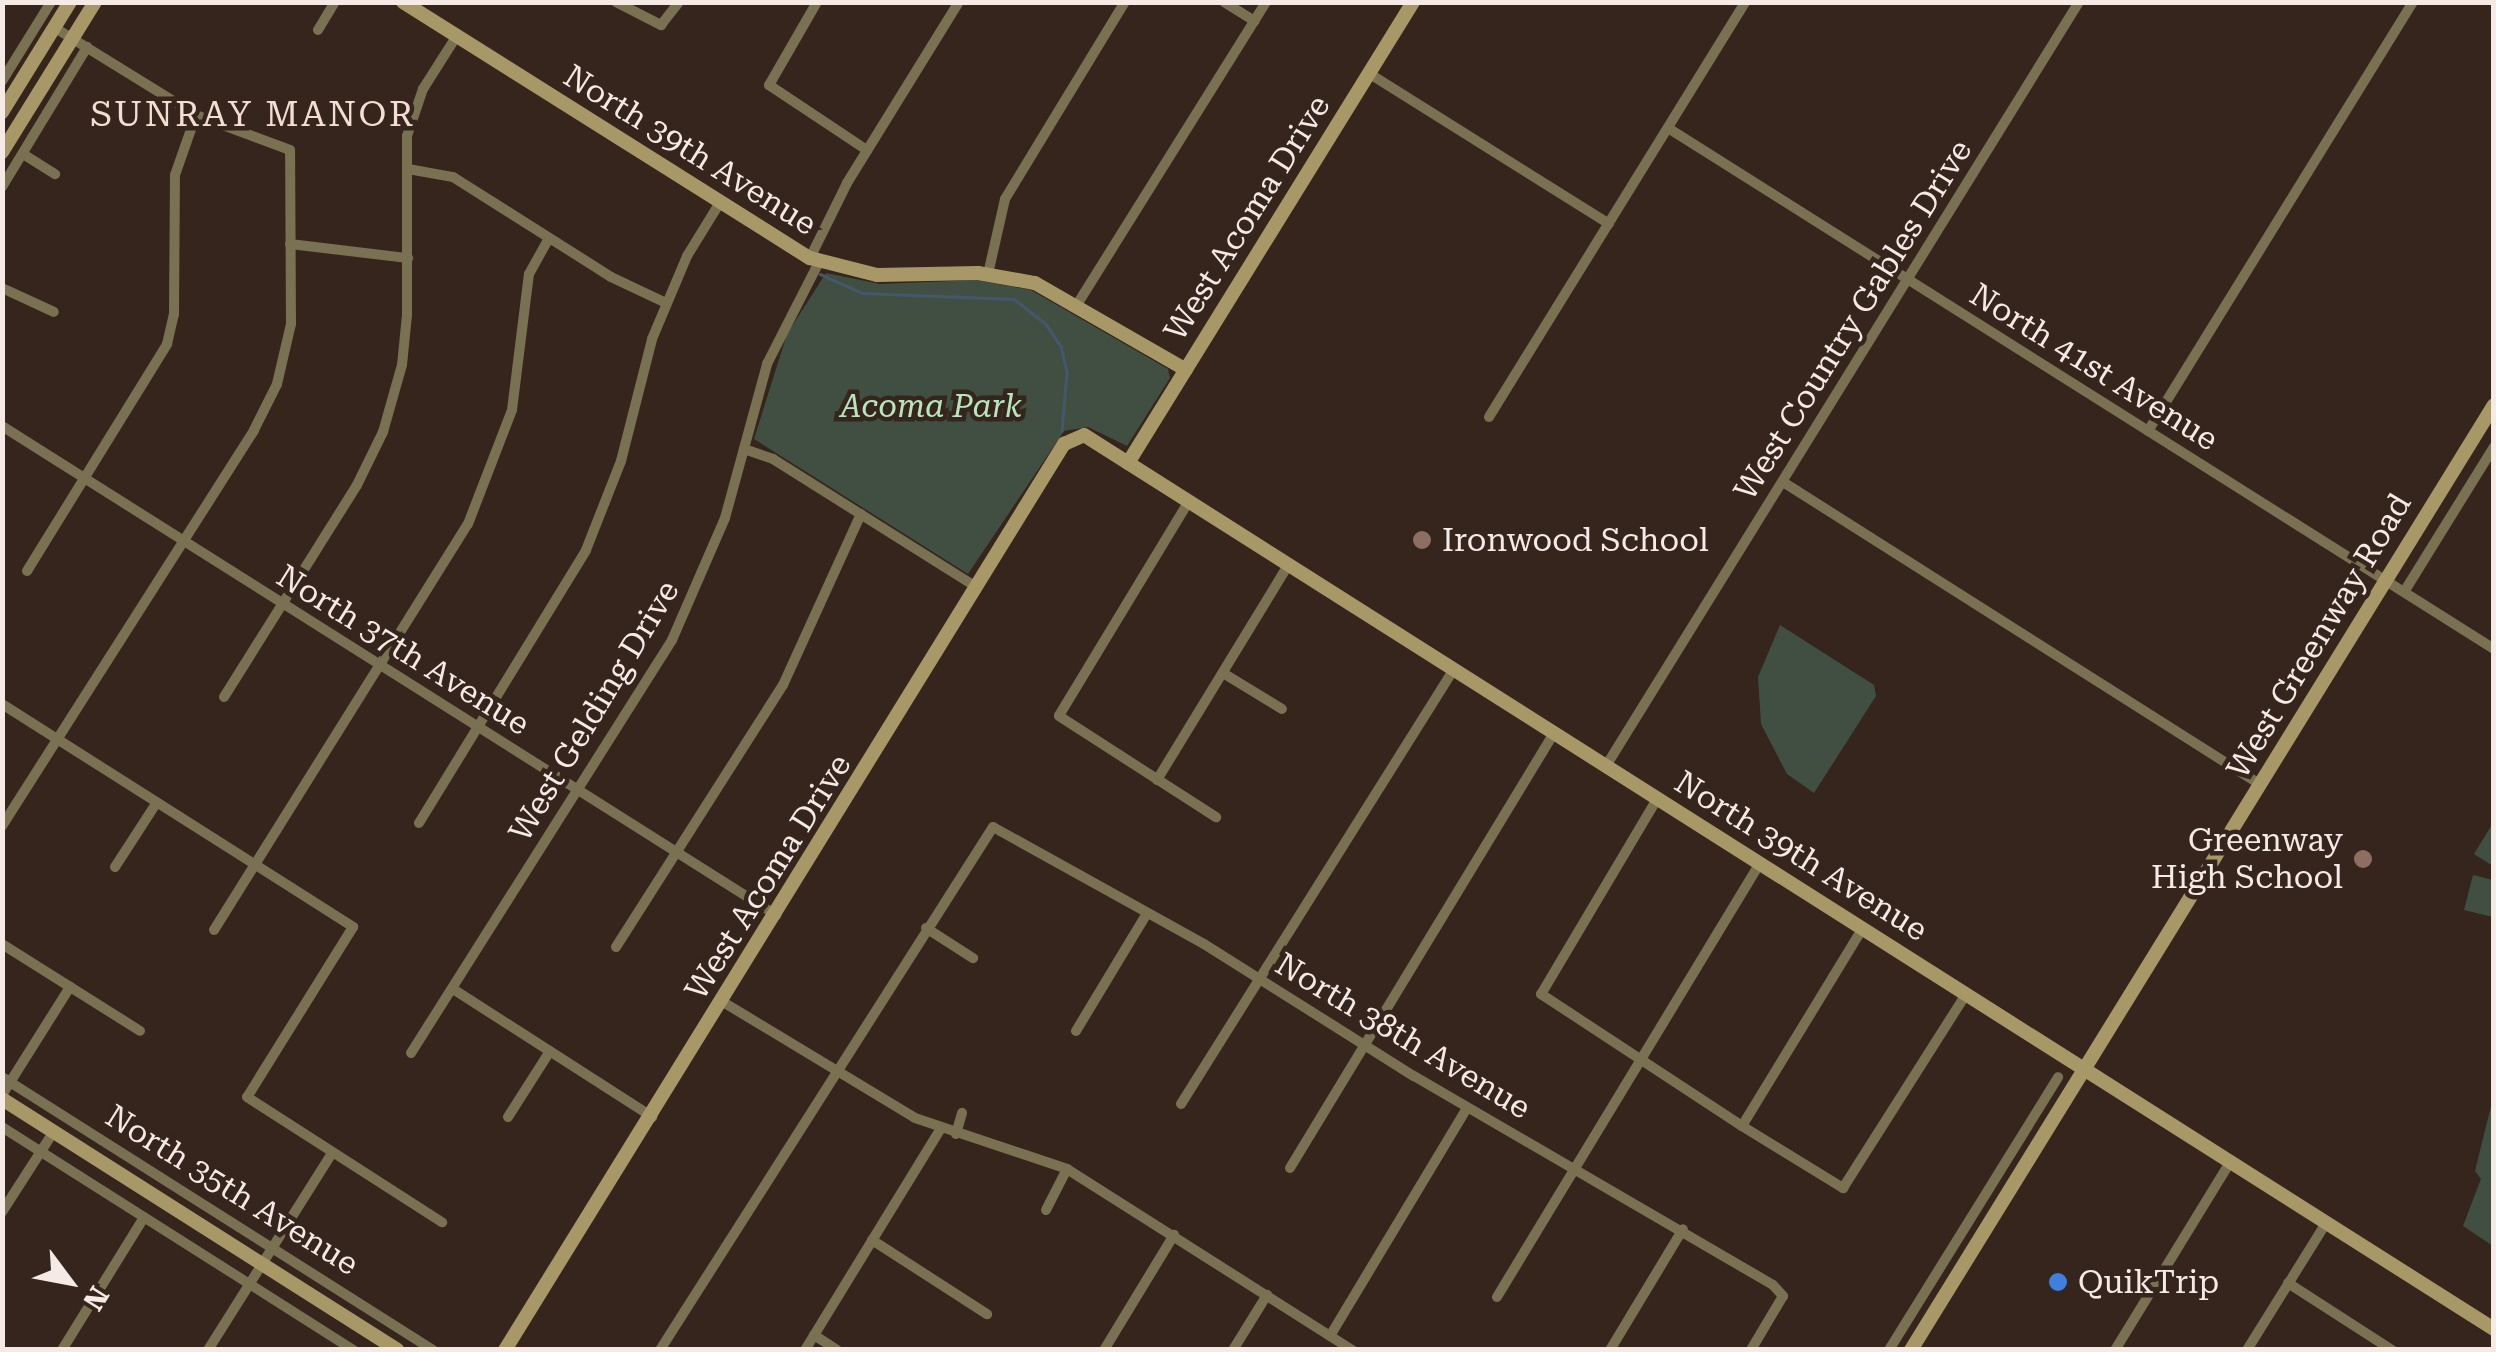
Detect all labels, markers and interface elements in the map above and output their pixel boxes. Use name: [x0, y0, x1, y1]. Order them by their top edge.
street label: North 39th Avenue: [557, 57, 823, 243]
street label: West Acoma Drive: [1156, 88, 1338, 348]
district label: SUNRAY MANOR: [90, 94, 416, 136]
street label: West Country Gables Drive: [1726, 133, 1980, 507]
street label: North 41st Avenue: [1963, 275, 2225, 459]
park label: Acoma Park: [840, 387, 1022, 425]
street label: West Greenway Road: [2219, 487, 2419, 785]
place label: Ironwood School: [1442, 521, 1709, 559]
marker: Ironwood School: [1411, 529, 1433, 551]
street label: North 37th Avenue: [270, 557, 536, 743]
street label: West Gelding Drive: [501, 573, 687, 849]
street label: West Acoma Drive: [677, 747, 859, 1007]
street label: North 39th Avenue: [1668, 763, 1934, 949]
place label: Greenway High School: [2151, 822, 2343, 897]
marker: Greenway High School: [2352, 848, 2374, 870]
street label: North 38th Avenue: [1269, 945, 1537, 1127]
street label: North 35th Avenue: [99, 1097, 365, 1283]
north arrow: [20, 1232, 120, 1332]
place label: QuikTrip: [2078, 1263, 2219, 1301]
marker: QuikTrip: [2047, 1271, 2069, 1293]
text: N: [76, 1280, 116, 1316]

